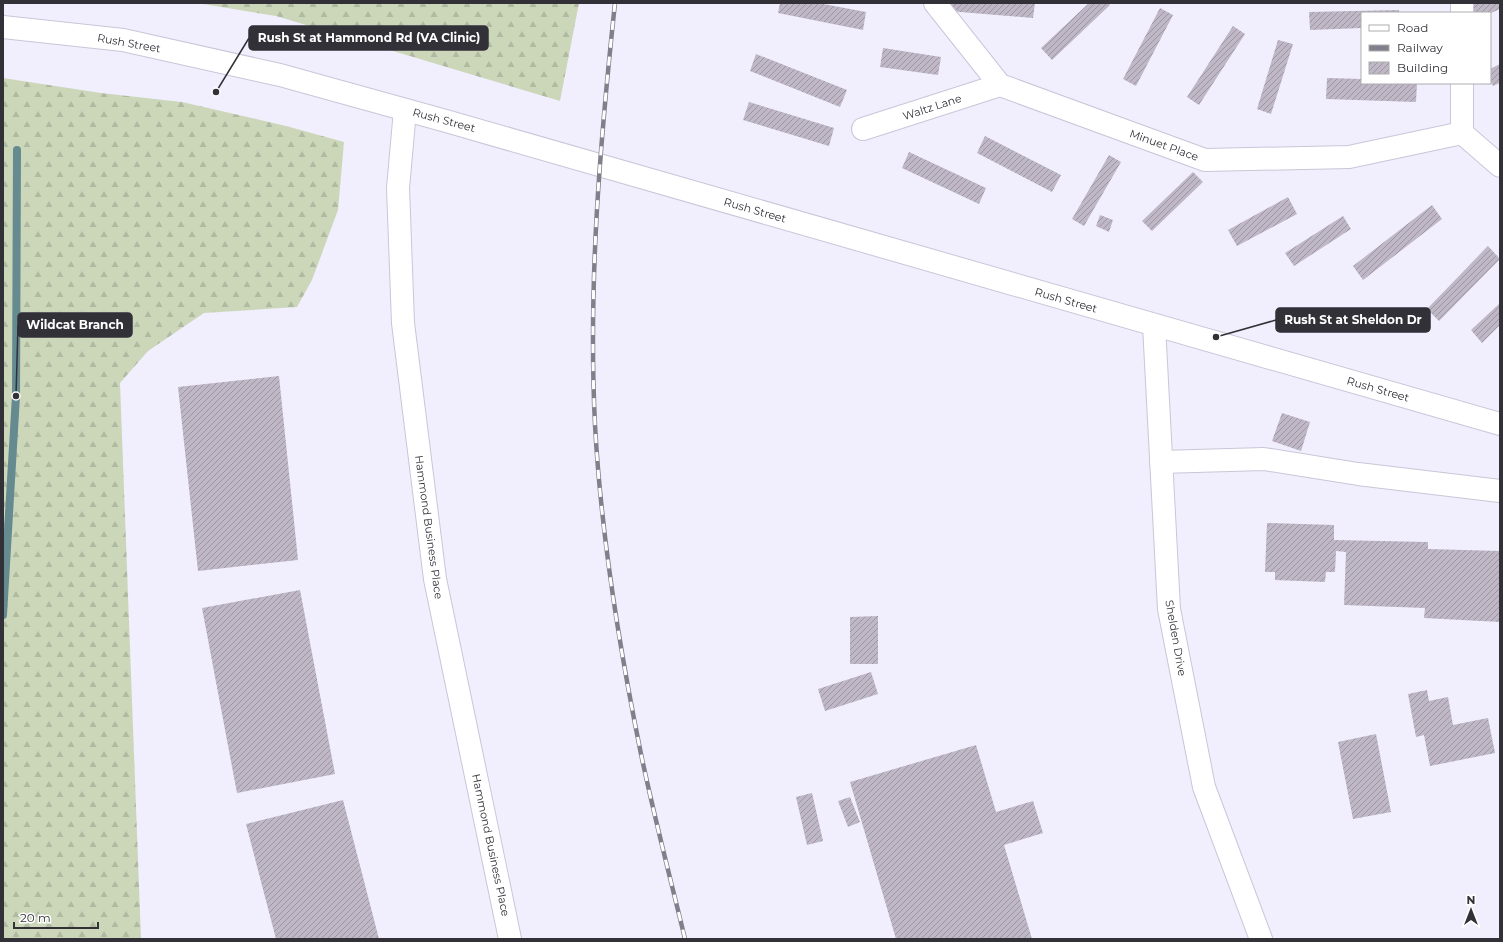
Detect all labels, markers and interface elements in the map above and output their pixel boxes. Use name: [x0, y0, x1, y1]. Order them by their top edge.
legend: [1361, 12, 1491, 84]
text: Road: [1397, 20, 1428, 35]
callout: Rush St at Hammond Rd (VA Clinic): [249, 26, 488, 50]
text: Rush St at Hammond Rd (VA Clinic): [258, 30, 480, 45]
street label: Rush Street: [96, 31, 162, 56]
text: Railway: [1397, 40, 1443, 55]
text: Building: [1397, 60, 1448, 75]
street label: Waltz Lane: [901, 91, 963, 123]
street label: Rush Street: [411, 105, 477, 135]
street label: Minuet Place: [1128, 126, 1201, 164]
street label: Rush Street: [722, 194, 788, 226]
street label: Rush Street: [1033, 284, 1099, 316]
callout: Rush St at Sheldon Dr: [1276, 308, 1430, 332]
text: Rush St at Sheldon Dr: [1284, 312, 1422, 327]
callout: Wildcat Branch: [18, 313, 132, 337]
text: Wildcat Branch: [26, 317, 124, 332]
street label: Rush Street: [1345, 373, 1411, 405]
street label: Hammond Business Place: [412, 454, 446, 600]
street label: Shelden Drive: [1162, 599, 1190, 677]
street label: Hammond Business Place: [469, 773, 513, 918]
north arrow: [1451, 890, 1491, 930]
text: N: [1467, 893, 1475, 907]
scale bar: [14, 904, 98, 930]
text: 20 m: [20, 910, 51, 925]

